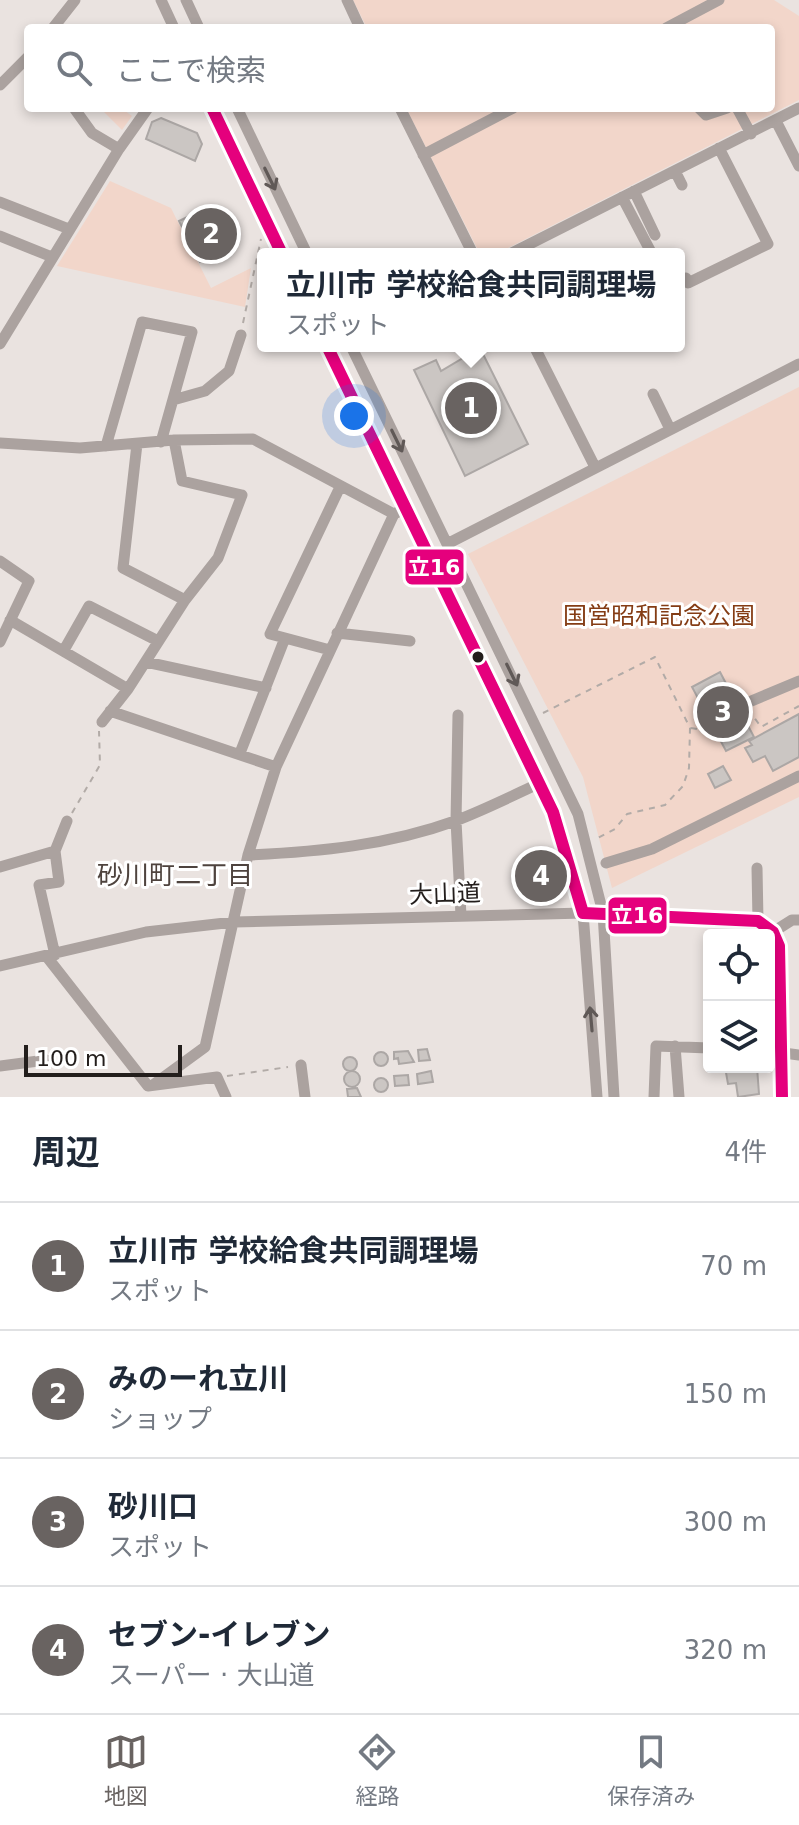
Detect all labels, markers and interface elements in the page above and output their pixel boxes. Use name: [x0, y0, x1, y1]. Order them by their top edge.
search box: [24, 24, 775, 112]
icon: search: [52, 46, 96, 90]
text: ここで検索: [116, 53, 266, 88]
one-way arrow: [263, 166, 278, 190]
pin: 2: [185, 204, 237, 264]
popup: [257, 248, 685, 352]
text: 立川市 学校給食共同調理場: [286, 267, 656, 302]
text: スポット: [286, 310, 390, 340]
pin: 1: [445, 378, 497, 438]
your location: [334, 396, 374, 436]
one-way arrow: [390, 429, 406, 453]
line badge: 立16: [404, 548, 465, 586]
text: 立16: [408, 555, 460, 580]
park label: 国営昭和記念公園: [563, 602, 755, 630]
unlabelled marker: [470, 649, 486, 665]
one-way arrow: [505, 663, 520, 686]
pin: 3: [697, 682, 749, 742]
pin: 4: [515, 846, 567, 906]
district label: 砂川町二丁目: [97, 860, 253, 890]
street label: 大山道: [409, 879, 481, 909]
line badge: 立16: [607, 896, 668, 935]
text: 立16: [611, 903, 663, 928]
map controls: [703, 929, 775, 1073]
button: locate: [703, 929, 775, 1001]
button: layers: [703, 1001, 775, 1073]
one-way arrow: [583, 1006, 598, 1033]
scale bar: [24, 1041, 182, 1077]
text: 100 m: [36, 1046, 106, 1071]
text: 周辺: [32, 1132, 100, 1172]
text: 4件: [724, 1137, 767, 1167]
text: 立川市 学校給食共同調理場: [108, 1233, 478, 1268]
text: 1: [49, 1251, 67, 1281]
text: 70 m: [700, 1251, 767, 1281]
text: スポット: [108, 1276, 212, 1306]
text: みのーれ立川: [108, 1361, 288, 1396]
text: 2: [49, 1379, 67, 1409]
text: 150 m: [684, 1379, 767, 1409]
text: ショップ: [108, 1404, 212, 1434]
text: 砂川口: [108, 1489, 198, 1524]
text: 3: [49, 1507, 67, 1537]
text: 300 m: [684, 1507, 767, 1537]
text: スポット: [108, 1532, 212, 1562]
text: セブン-イレブン: [108, 1617, 330, 1652]
text: 4: [49, 1635, 67, 1665]
text: 320 m: [684, 1635, 767, 1665]
text: スーパー · 大山道: [108, 1660, 315, 1690]
tab: 地図: [104, 1730, 148, 1810]
tab: 経路: [355, 1730, 399, 1810]
tab: 保存済み: [607, 1730, 695, 1810]

